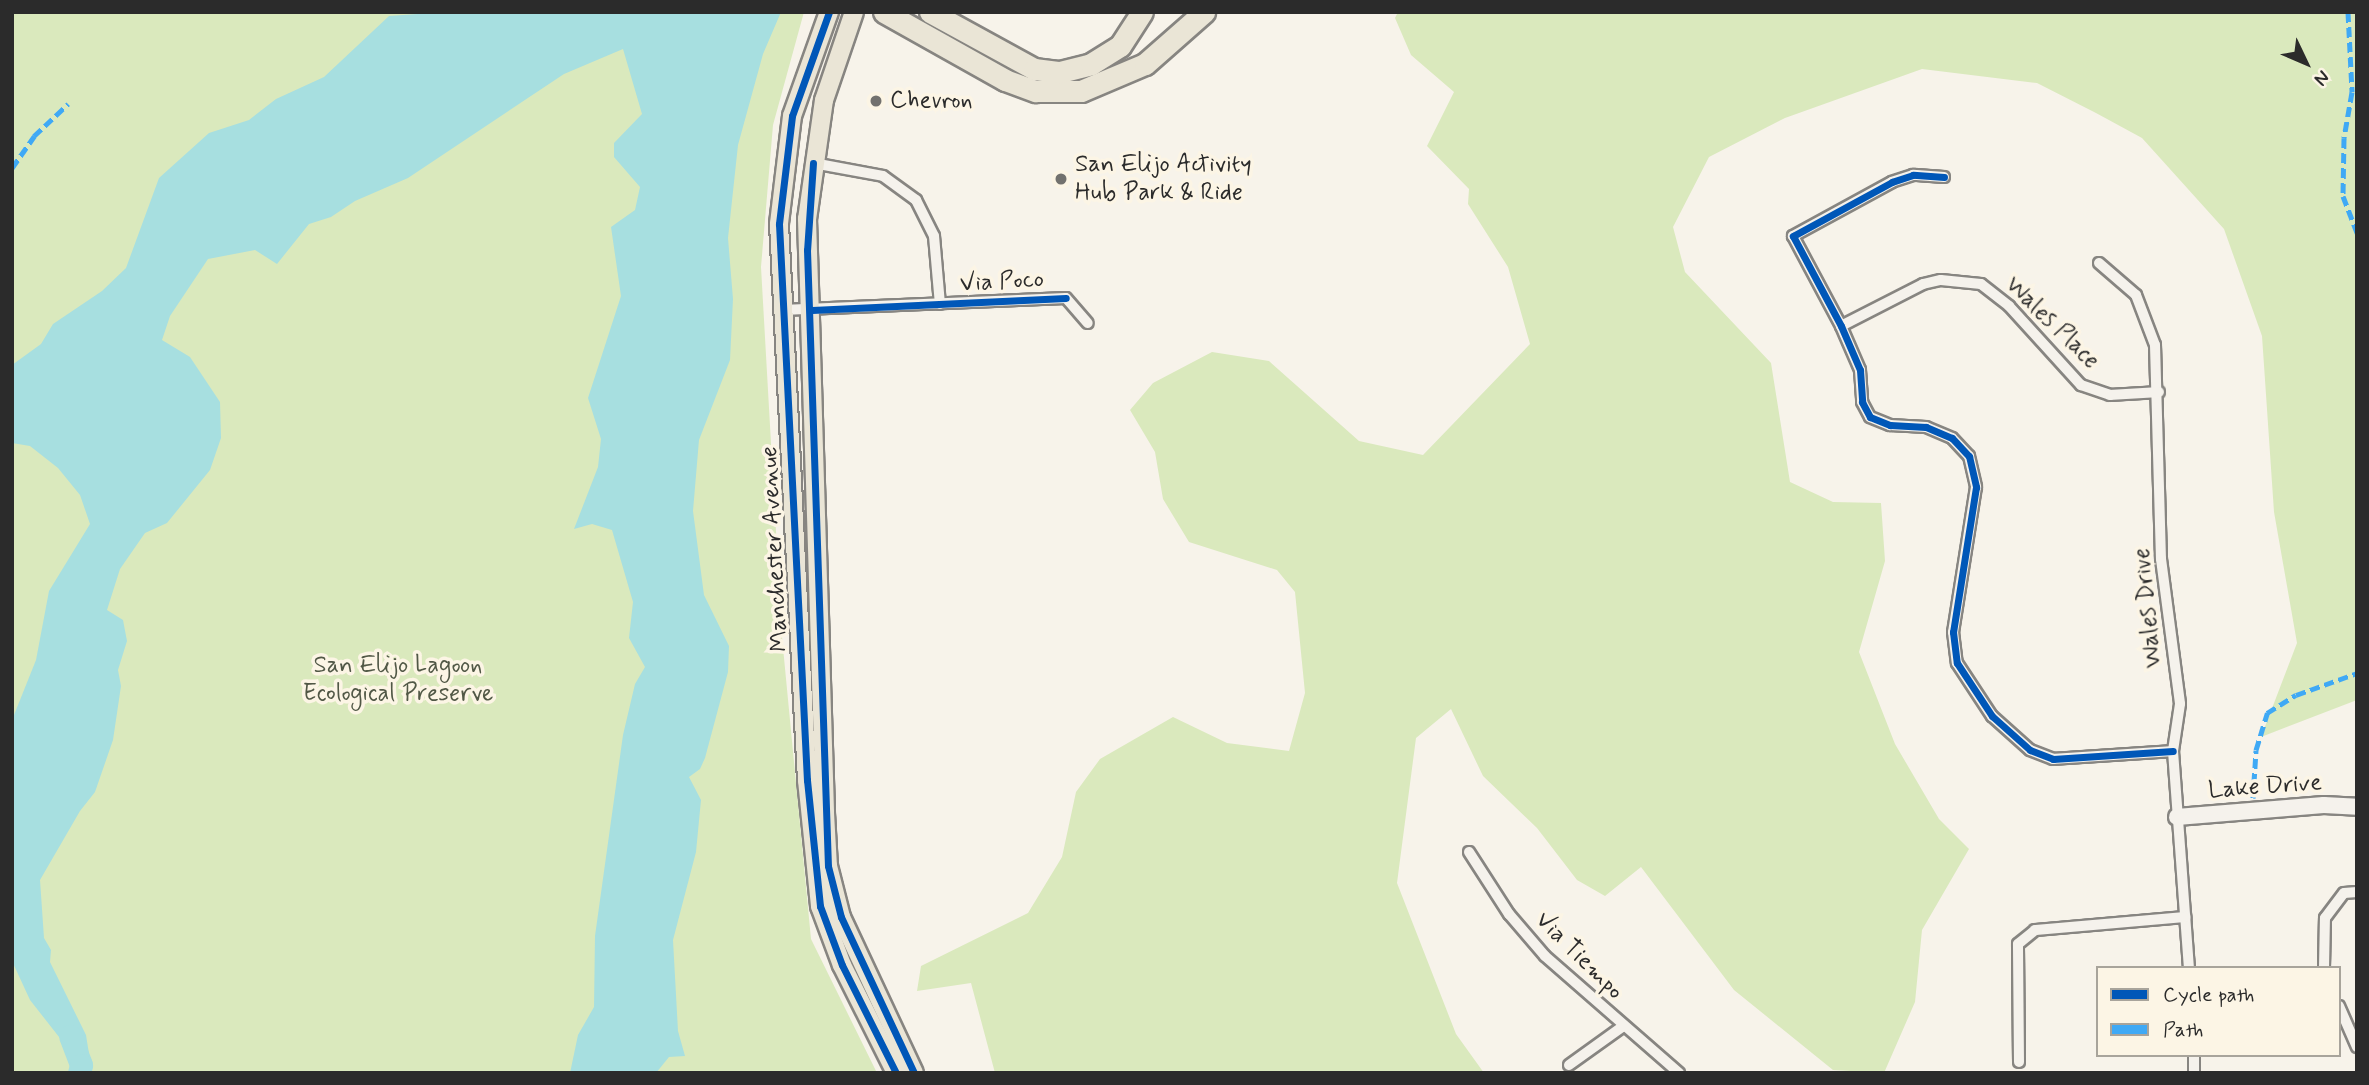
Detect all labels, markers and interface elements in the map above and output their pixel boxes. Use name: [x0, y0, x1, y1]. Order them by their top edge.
north arrow: [2271, 28, 2341, 98]
text: N: [2308, 65, 2335, 91]
place label: Chevron: [890, 87, 973, 115]
marker: Chevron: [868, 93, 884, 109]
place label: San Elijo Activity Hub Park & Ride: [1075, 151, 1249, 207]
marker: San Elijo Activity Hub Park & Ride: [1053, 171, 1069, 187]
street label: Via Poco: [960, 265, 1044, 299]
street label: Wales Place: [1999, 271, 2105, 375]
street label: Manchester Avenue: [755, 447, 795, 651]
street label: Wales Drive: [2127, 547, 2169, 669]
park label: San Elijo Lagoon Ecological Preserve: [305, 652, 491, 708]
street label: Lake Drive: [2209, 769, 2321, 805]
street label: Via Tiempo: [1531, 908, 1627, 1004]
legend: [2096, 966, 2341, 1057]
text: Cycle path: [2163, 981, 2254, 1009]
text: Path: [2163, 1016, 2203, 1044]

